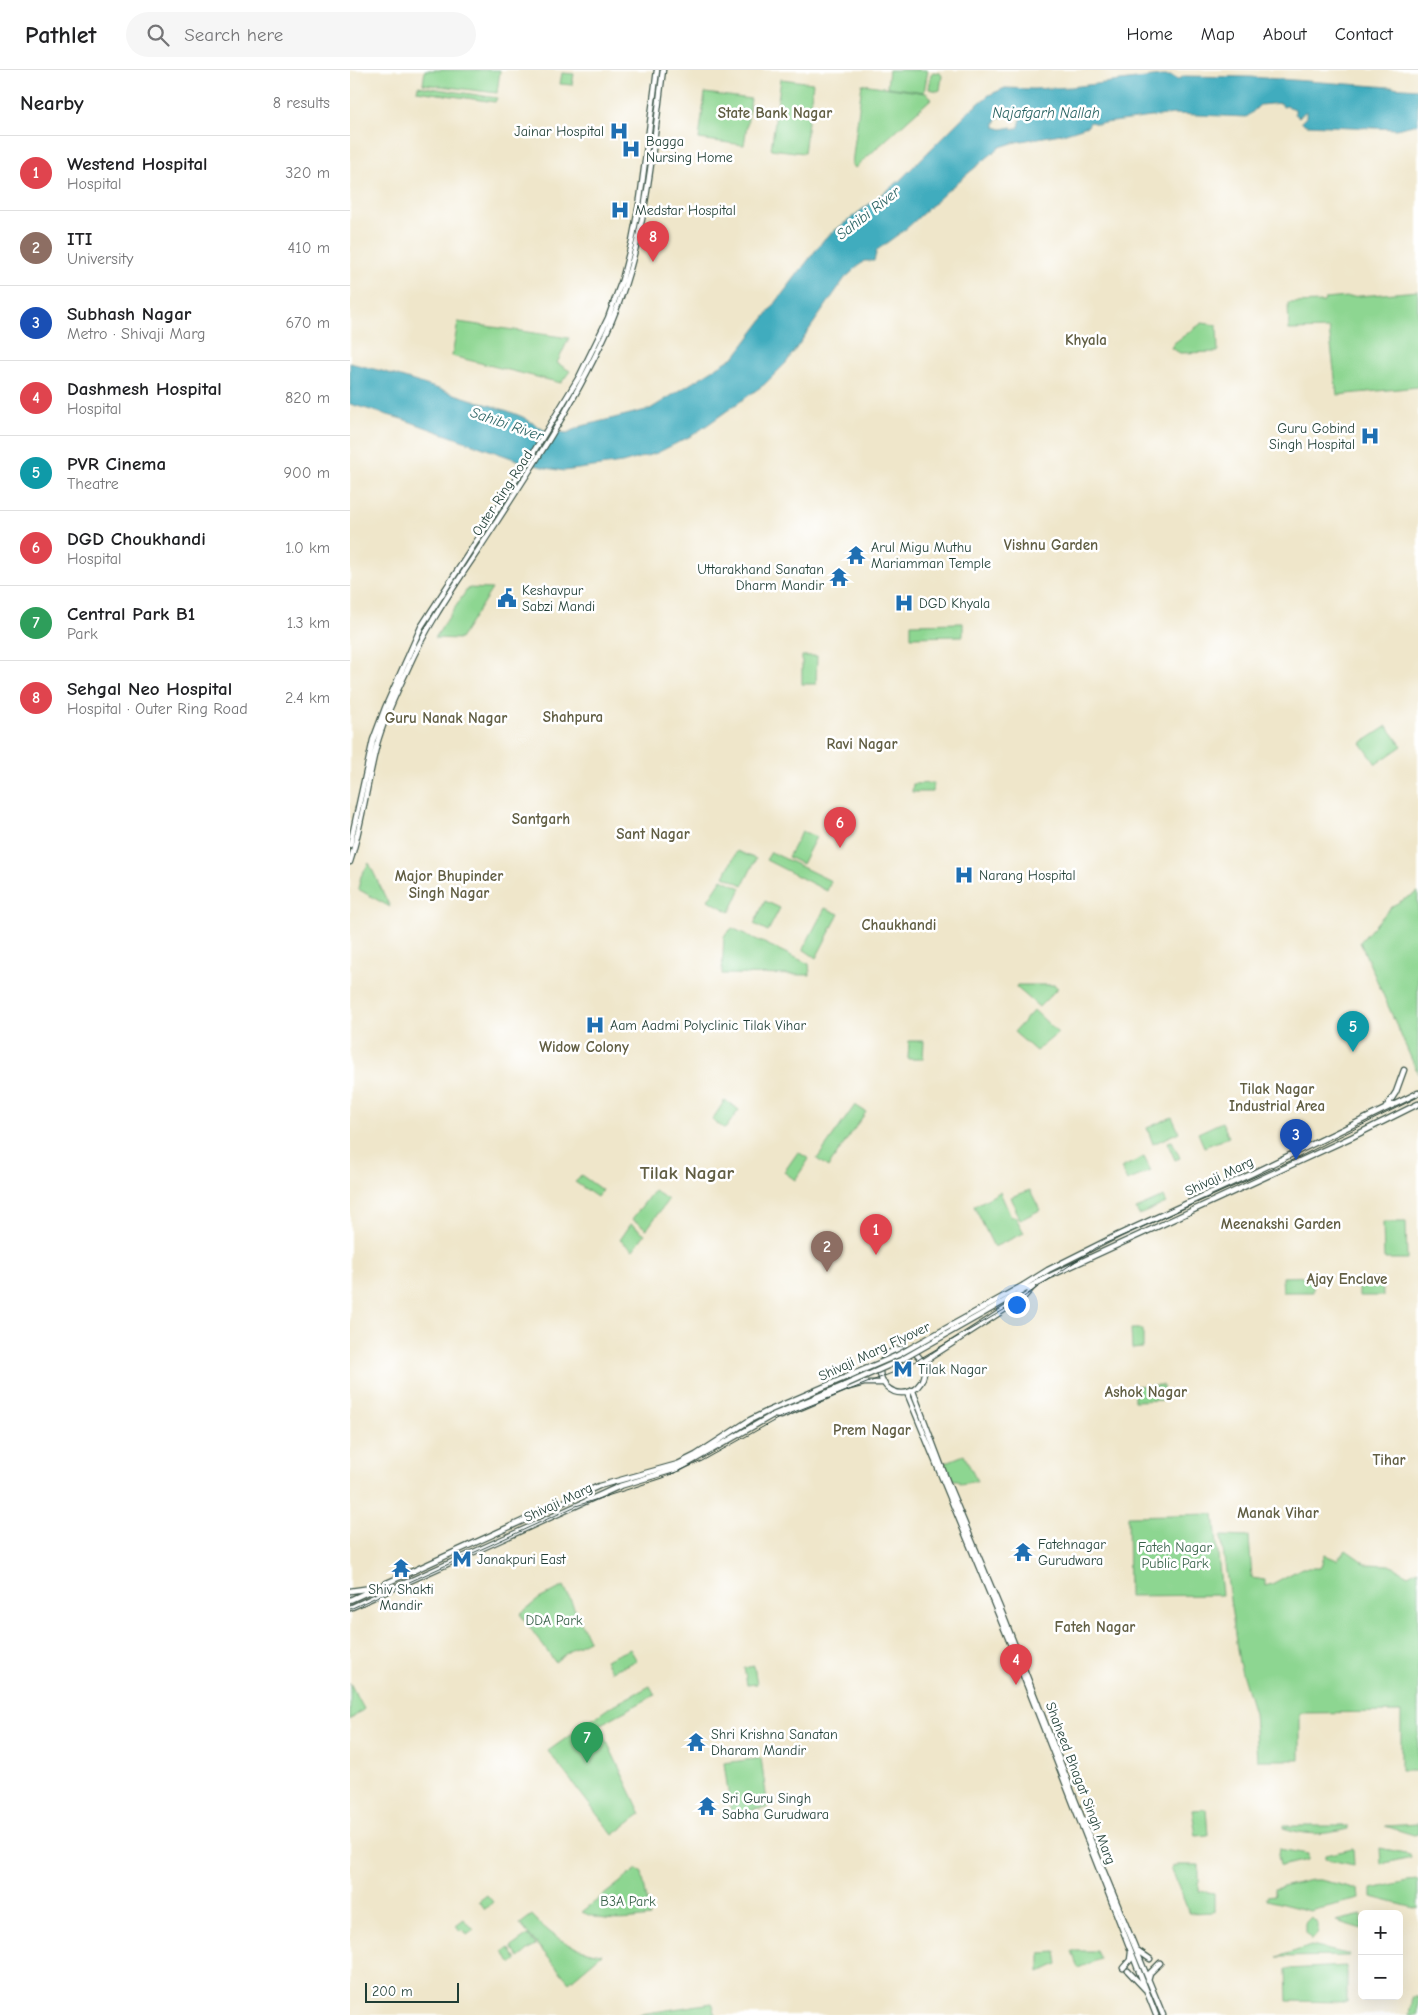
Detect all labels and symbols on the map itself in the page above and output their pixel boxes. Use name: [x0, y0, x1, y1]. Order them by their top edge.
district label: State Bank Nagar: [718, 104, 832, 122]
water label: Najafgarh Nallah: [992, 104, 1100, 122]
hospital icon: Jainar Hospital: [608, 120, 630, 142]
place label: Jainar Hospital: [514, 123, 604, 140]
place label: Bagga Nursing Home: [646, 133, 733, 166]
hospital icon: Bagga Nursing Home: [620, 138, 642, 160]
water label: Sahibi River: [833, 182, 904, 243]
hospital icon: Medstar Hospital: [609, 199, 631, 221]
place label: Medstar Hospital: [635, 202, 736, 219]
pin: 8: [637, 221, 669, 262]
district label: Khyala: [1065, 331, 1107, 349]
water label: Sahibi River: [468, 403, 547, 445]
place label: Guru Gobind Singh Hospital: [1269, 420, 1355, 453]
hospital icon: Guru Gobind Singh Hospital: [1359, 425, 1381, 447]
street label: Outer Ring Road: [468, 447, 536, 539]
district label: Vishnu Garden: [1004, 536, 1098, 554]
place label: Arul Migu Muthu Mariamman Temple: [871, 539, 991, 572]
temple icon: Arul Migu Muthu Mariamman Temple: [845, 544, 867, 566]
place label: Uttarakhand Sanatan Dharm Mandir: [697, 561, 824, 594]
temple icon: Uttarakhand Sanatan Dharm Mandir: [828, 566, 850, 588]
place label: Keshavpur Sabzi Mandi: [522, 582, 595, 615]
public building icon: Keshavpur Sabzi Mandi: [496, 587, 518, 609]
hospital icon: DGD Khyala: [893, 592, 915, 614]
place label: DGD Khyala: [919, 595, 990, 612]
district label: Shahpura: [543, 708, 603, 726]
district label: Guru Nanak Nagar: [385, 709, 507, 727]
district label: Ravi Nagar: [826, 735, 898, 753]
pin: 6: [824, 807, 856, 848]
district label: Santgarh: [512, 810, 570, 828]
district label: Sant Nagar: [616, 825, 690, 843]
hospital icon: Narang Hospital: [953, 864, 975, 886]
district label: Major Bhupinder Singh Nagar: [395, 867, 503, 902]
place label: Narang Hospital: [979, 867, 1076, 884]
district label: Chaukhandi: [862, 916, 936, 934]
pin: 5: [1337, 1011, 1369, 1052]
hospital icon: Aam Aadmi Polyclinic Tilak Vihar: [584, 1014, 606, 1036]
place label: Aam Aadmi Polyclinic Tilak Vihar: [610, 1017, 807, 1034]
district label: Widow Colony: [539, 1038, 629, 1056]
district label: Tilak Nagar Industrial Area: [1229, 1080, 1325, 1115]
pin: 3: [1280, 1119, 1312, 1160]
street label: Shivaji Marg: [1182, 1153, 1256, 1200]
district label: Tilak Nagar: [640, 1162, 735, 1184]
pin: 1: [860, 1214, 892, 1255]
district label: Meenakshi Garden: [1221, 1215, 1341, 1233]
pin: 2: [811, 1231, 843, 1272]
district label: Ajay Enclave: [1307, 1270, 1387, 1288]
your location: [1004, 1292, 1030, 1318]
street label: Shivaji Marg Flyover: [816, 1318, 933, 1385]
metro station icon: Tilak Nagar: [892, 1358, 914, 1380]
place label: Tilak Nagar: [918, 1361, 987, 1378]
district label: Ashok Nagar: [1105, 1383, 1187, 1401]
district label: Prem Nagar: [833, 1421, 911, 1439]
district label: Tihar: [1372, 1451, 1406, 1469]
street label: Shivaji Marg: [521, 1479, 595, 1526]
district label: Manak Vihar: [1237, 1504, 1319, 1522]
place label: Fatehnagar Gurudwara: [1038, 1536, 1106, 1569]
park label: Fateh Nagar Public Park: [1138, 1539, 1212, 1572]
temple icon: Fatehnagar Gurudwara: [1012, 1541, 1034, 1563]
metro station icon: Janakpuri East: [451, 1548, 473, 1570]
place label: Janakpuri East: [477, 1551, 567, 1568]
temple icon: Shiv Shakti Mandir: [390, 1557, 412, 1579]
place label: Shiv Shakti Mandir: [368, 1581, 434, 1614]
park label: DDA Park: [525, 1612, 583, 1629]
district label: Fateh Nagar: [1055, 1618, 1135, 1636]
pin: 4: [1000, 1644, 1032, 1685]
street label: Shaheed Bhagat Singh Marg: [1042, 1700, 1119, 1867]
pin: 7: [571, 1722, 603, 1763]
place label: Shri Krishna Sanatan Dharam Mandir: [711, 1726, 838, 1759]
temple icon: Shri Krishna Sanatan Dharam Mandir: [685, 1731, 707, 1753]
place label: Sri Guru Singh Sabha Gurudwara: [722, 1790, 829, 1823]
temple icon: Sri Guru Singh Sabha Gurudwara: [696, 1795, 718, 1817]
park label: B3A Park: [600, 1893, 656, 1910]
scale bar: [365, 1980, 459, 2003]

